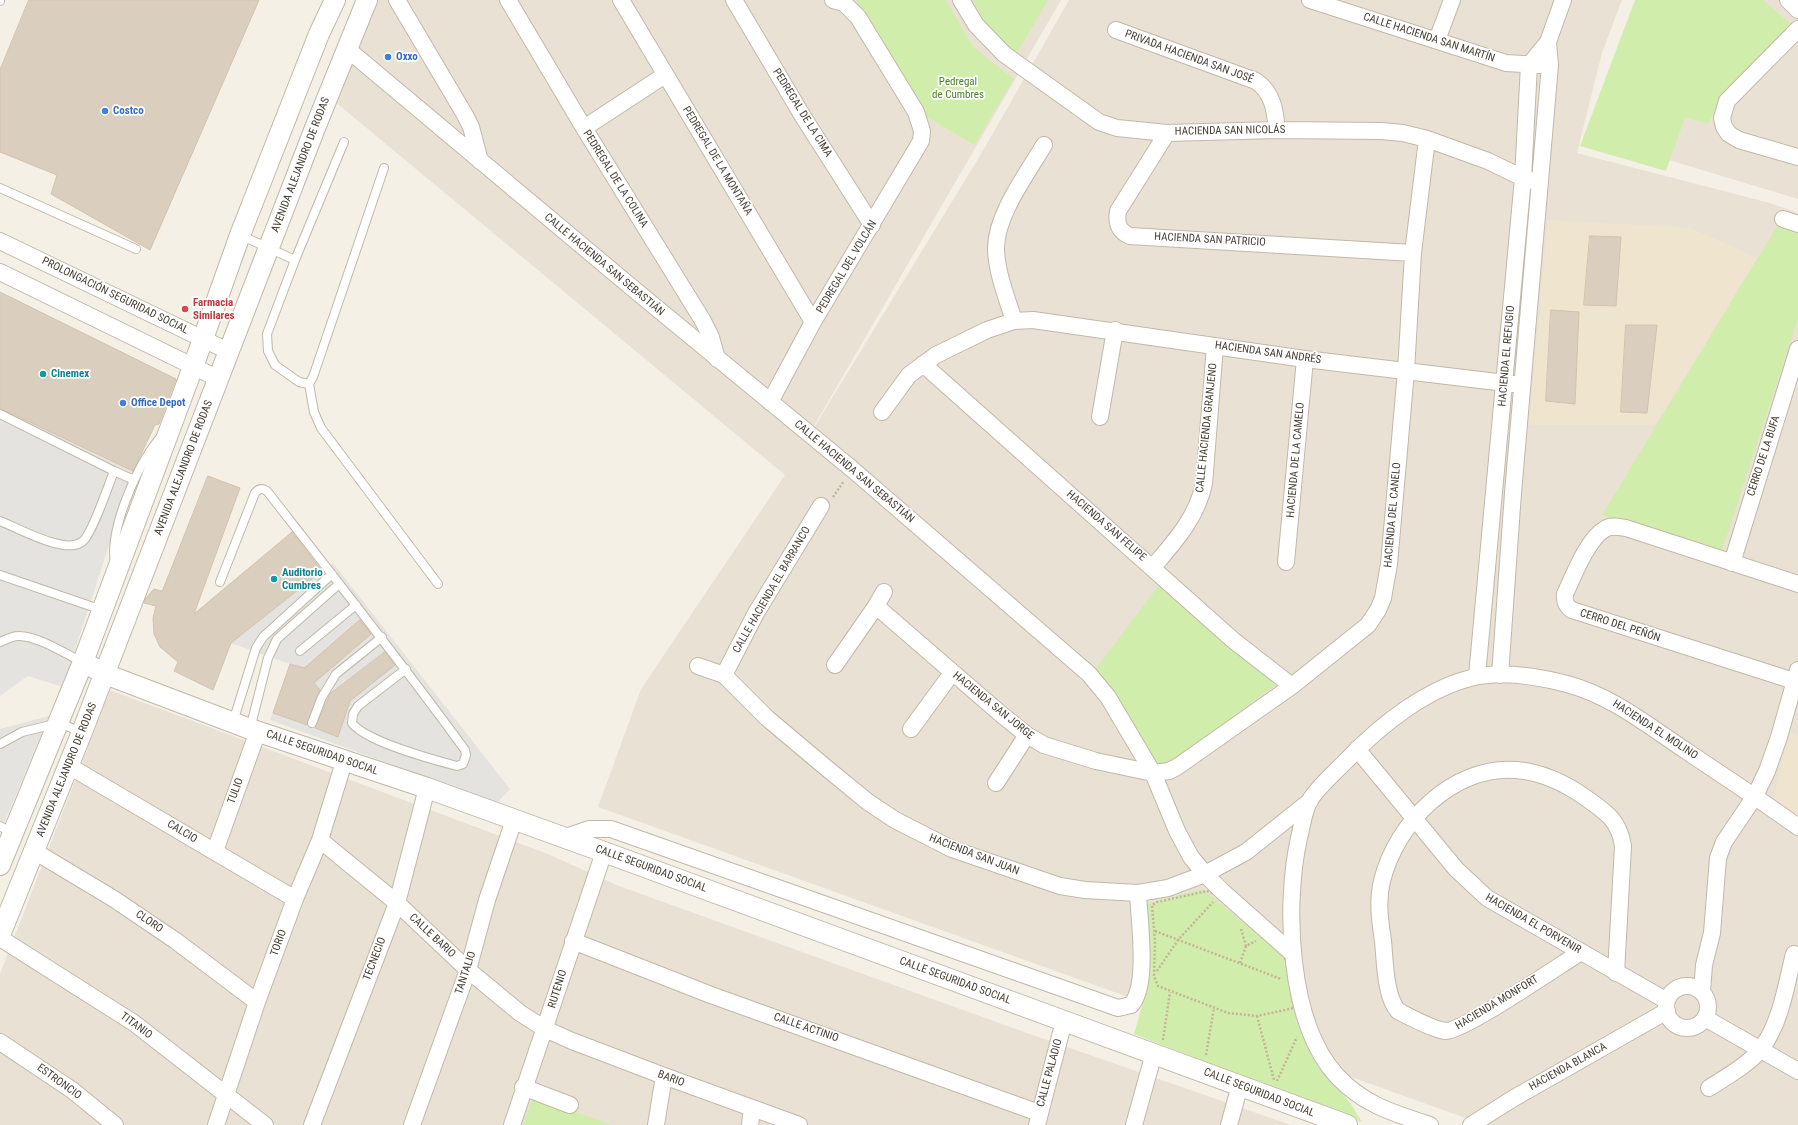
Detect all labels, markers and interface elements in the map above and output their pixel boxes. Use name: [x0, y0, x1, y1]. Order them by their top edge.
street label: CALLE HACIENDA SAN MARTÍN: [1362, 10, 1496, 66]
street label: PRIVADA HACIENDA SAN JOSÉ: [1123, 28, 1255, 86]
place label: Oxxo: [396, 50, 418, 64]
marker: Oxxo: [383, 52, 393, 62]
street label: PEDREGAL DE LA CIMA: [769, 66, 835, 160]
park label: Pedregal de Cumbres: [932, 75, 984, 101]
street label: AVENIDA ALEJANDRO DE RODAS: [269, 96, 333, 234]
place label: Costco: [113, 104, 144, 118]
street label: PEDREGAL DE LA MONTAÑA: [679, 104, 755, 218]
marker: Costco: [100, 106, 110, 116]
street label: HACIENDA SAN NICOLÁS: [1175, 123, 1285, 139]
street label: PEDREGAL DE LA COLINA: [580, 128, 650, 230]
street label: CALLE HACIENDA SAN SEBASTIÁN: [541, 211, 667, 319]
street label: PEDREGAL DEL VOLCÁN: [814, 218, 880, 316]
street label: HACIENDA SAN PATRICIO: [1154, 230, 1266, 250]
street label: PROLONGACIÓN SEGURIDAD SOCIAL: [40, 255, 190, 337]
place label: Farmacia Similares: [193, 296, 234, 322]
marker: Farmacia Similares: [180, 304, 190, 314]
street label: HACIENDA EL REFUGIO: [1496, 305, 1518, 407]
street label: HACIENDA SAN ANDRÉS: [1214, 339, 1322, 367]
street label: CALLE HACIENDA GRANJENO: [1194, 363, 1220, 493]
place label: Cinemex: [51, 367, 89, 381]
marker: Cinemex: [38, 369, 48, 379]
place label: Office Depot: [131, 396, 185, 410]
marker: Office Depot: [118, 398, 128, 408]
street label: AVENIDA ALEJANDRO DE RODAS: [152, 399, 216, 537]
street label: HACIENDA DE LA CAMELO: [1284, 402, 1308, 518]
street label: CERRO DE LA BUFA: [1745, 414, 1783, 498]
street label: CALLE HACIENDA SAN SEBASTIÁN: [791, 418, 917, 526]
street label: HACIENDA DEL CANELO: [1382, 462, 1404, 568]
street label: HACIENDA SAN FELIPE: [1063, 488, 1149, 564]
street label: CALLE HACIENDA EL BARRANCO: [730, 524, 814, 656]
place label: Auditorio Cumbres: [282, 566, 323, 592]
marker: Auditorio Cumbres: [269, 574, 279, 584]
street label: CERRO DEL PEÑÓN: [1578, 607, 1662, 645]
street label: HACIENDA SAN JORGE: [950, 669, 1036, 743]
street label: HACIENDA EL MOLINO: [1610, 697, 1700, 763]
street label: AVENIDA ALEJANDRO DE RODAS: [34, 701, 100, 839]
street label: CALLE SEGURIDAD SOCIAL: [264, 728, 380, 778]
street label: TULIO: [225, 776, 247, 806]
street label: CALCIO: [164, 818, 200, 846]
street label: HACIENDA SAN JUAN: [927, 832, 1021, 878]
street label: CALLE SEGURIDAD SOCIAL: [593, 843, 709, 895]
street label: HACIENDA EL PORVENIR: [1483, 891, 1583, 957]
street label: CLORO: [133, 908, 165, 936]
street label: CALLE BARIO: [406, 911, 458, 961]
street label: TORIO: [268, 928, 290, 958]
street label: TECNECIO: [361, 935, 389, 983]
street label: TANTALIO: [453, 950, 479, 996]
street label: CALLE SEGURIDAD SOCIAL: [897, 955, 1013, 1007]
street label: RUTENIO: [546, 968, 570, 1010]
street label: HACIENDA MONFORT: [1453, 973, 1541, 1033]
street label: TITANIO: [118, 1010, 154, 1042]
street label: CALLE ACTINIO: [772, 1011, 840, 1045]
street label: CALLE PALADIO: [1035, 1037, 1065, 1109]
street label: HACIENDA BLANCA: [1527, 1040, 1609, 1094]
street label: ESTRONCIO: [34, 1061, 84, 1103]
street label: CALLE SEGURIDAD SOCIAL: [1202, 1066, 1316, 1120]
street label: BARIO: [656, 1068, 686, 1090]

